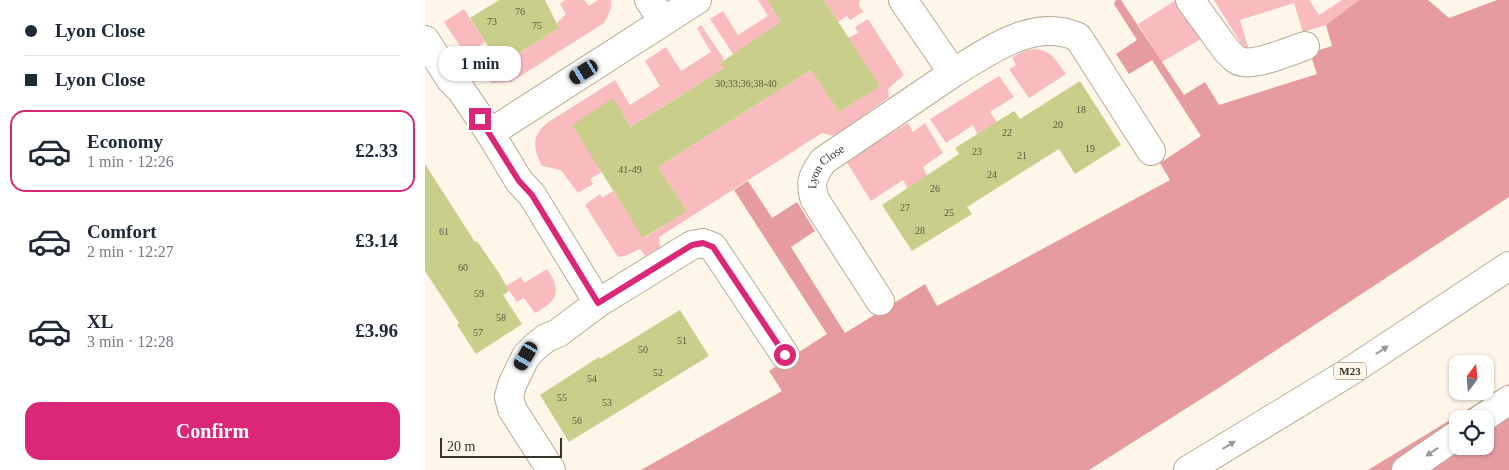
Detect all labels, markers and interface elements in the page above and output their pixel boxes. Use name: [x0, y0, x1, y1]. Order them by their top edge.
house number: 76: [515, 6, 525, 17]
house number: 73: [487, 16, 497, 27]
text: Lyon Close: [55, 20, 145, 41]
house number: 75: [532, 20, 542, 31]
callout: 1 min: [439, 46, 521, 82]
text: 1 min: [461, 55, 499, 72]
car: [567, 58, 600, 86]
text: Lyon Close: [55, 69, 145, 90]
house number: 30;33;36;38-40: [715, 78, 777, 89]
house number: 18: [1076, 104, 1086, 115]
route end: [469, 108, 491, 130]
house number: 20: [1053, 119, 1063, 130]
house number: 22: [1002, 127, 1012, 138]
icon: car: [27, 129, 72, 174]
text: Economy: [87, 131, 163, 152]
text: £2.33: [355, 140, 398, 161]
street label: Lyon Close: [805, 142, 847, 189]
house number: 19: [1085, 143, 1095, 154]
house number: 23: [972, 146, 982, 157]
house number: 21: [1017, 150, 1027, 161]
text: 1 min · 12:26: [87, 153, 174, 170]
house number: 41-49: [618, 164, 642, 175]
house number: 24: [987, 169, 997, 180]
house number: 26: [930, 183, 940, 194]
house number: 27: [900, 202, 910, 213]
house number: 25: [944, 207, 954, 218]
icon: car: [27, 219, 72, 264]
text: Comfort: [87, 221, 157, 242]
house number: 28: [915, 225, 925, 236]
house number: 61: [439, 226, 449, 237]
text: £3.14: [355, 230, 398, 251]
text: 2 min · 12:27: [87, 243, 174, 260]
house number: 60: [458, 262, 468, 273]
house number: 59: [474, 288, 484, 299]
icon: car: [27, 309, 72, 354]
text: XL: [87, 311, 113, 332]
house number: 58: [496, 312, 506, 323]
text: £3.96: [355, 320, 398, 341]
house number: 57: [473, 327, 483, 338]
text: 3 min · 12:28: [87, 333, 174, 350]
house number: 51: [677, 335, 687, 346]
car: [512, 339, 539, 373]
house number: 50: [638, 344, 648, 355]
route start: [774, 344, 796, 366]
one-way arrow: [1375, 345, 1389, 354]
north arrow: [1449, 355, 1494, 400]
map controls: [1449, 355, 1494, 455]
road number: M23: [1334, 362, 1366, 380]
house number: 52: [653, 367, 663, 378]
house number: 54: [587, 373, 597, 384]
house number: 55: [557, 392, 567, 403]
house number: 53: [602, 397, 612, 408]
button: Confirm: [25, 402, 400, 460]
button: locate: [1449, 410, 1494, 455]
house number: 56: [572, 415, 582, 426]
scale bar: [440, 435, 563, 458]
text: 20 m: [447, 439, 475, 454]
one-way arrow: [1223, 440, 1236, 449]
one-way arrow: [1425, 448, 1439, 457]

